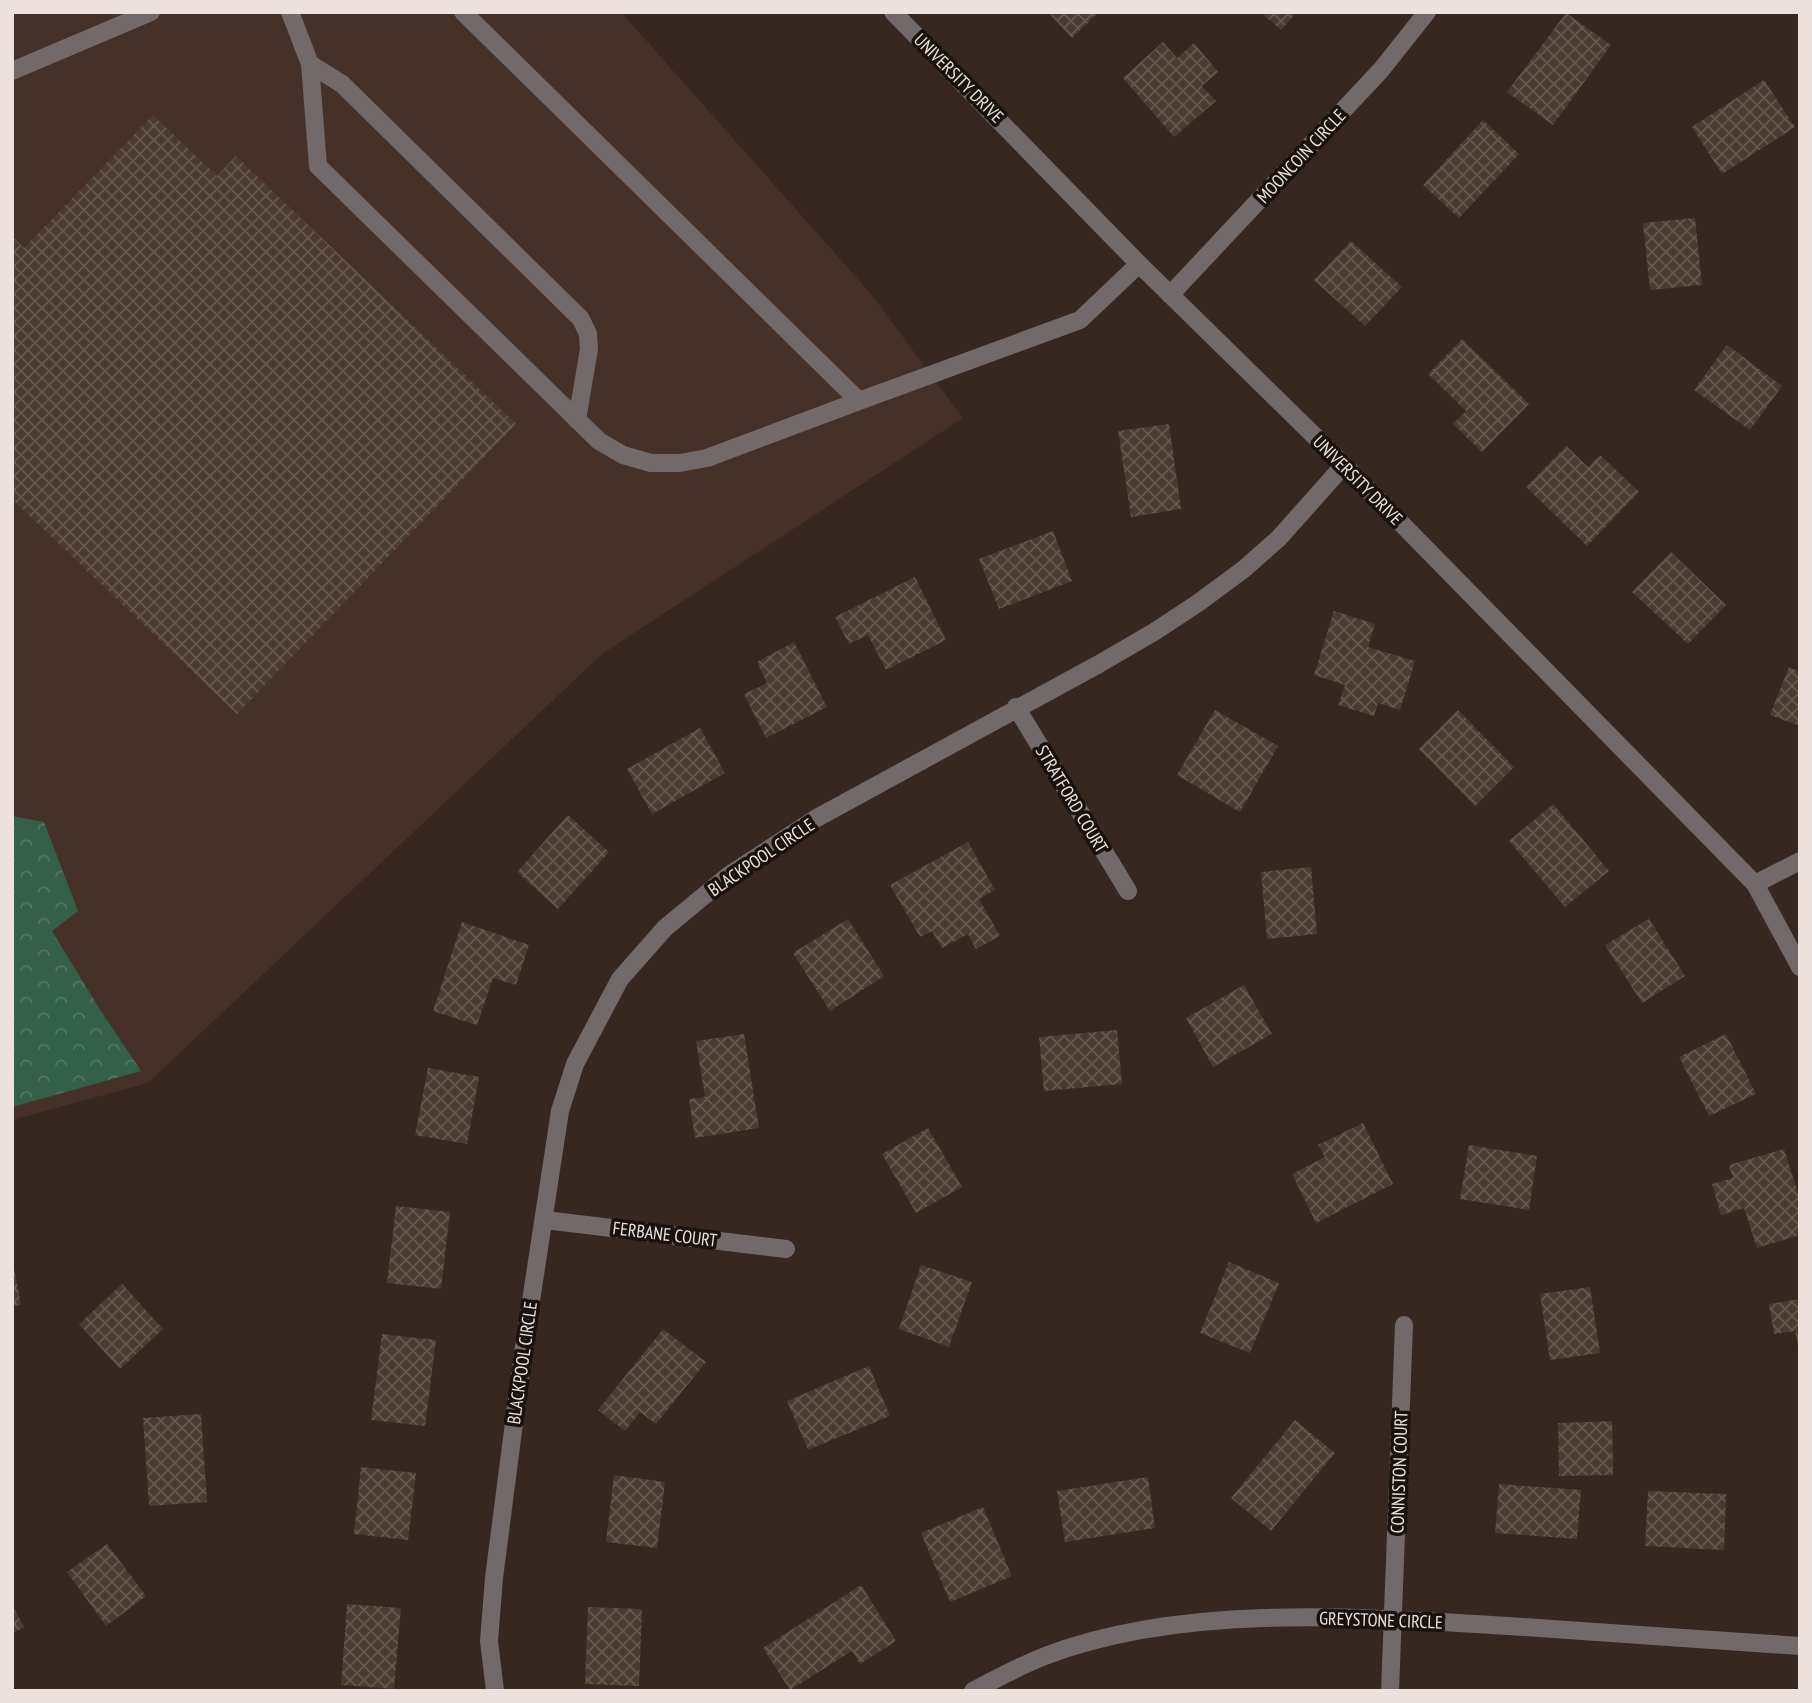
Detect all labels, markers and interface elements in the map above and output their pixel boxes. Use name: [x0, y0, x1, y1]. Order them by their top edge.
street label: UNIVERSITY DRIVE: [909, 28, 1009, 128]
street label: MOONCOIN CIRCLE: [1252, 104, 1350, 208]
street label: UNIVERSITY DRIVE: [1308, 430, 1408, 530]
street label: STRATFORD COURT: [1031, 741, 1113, 857]
street label: BLACKPOOL CIRCLE: [703, 813, 819, 901]
street label: FERBANE COURT: [612, 1216, 718, 1252]
street label: BLACKPOOL CIRCLE: [502, 1300, 542, 1426]
street label: CONNISTON COURT: [1385, 1410, 1413, 1534]
street label: GREYSTONE CIRCLE: [1319, 1606, 1443, 1634]

